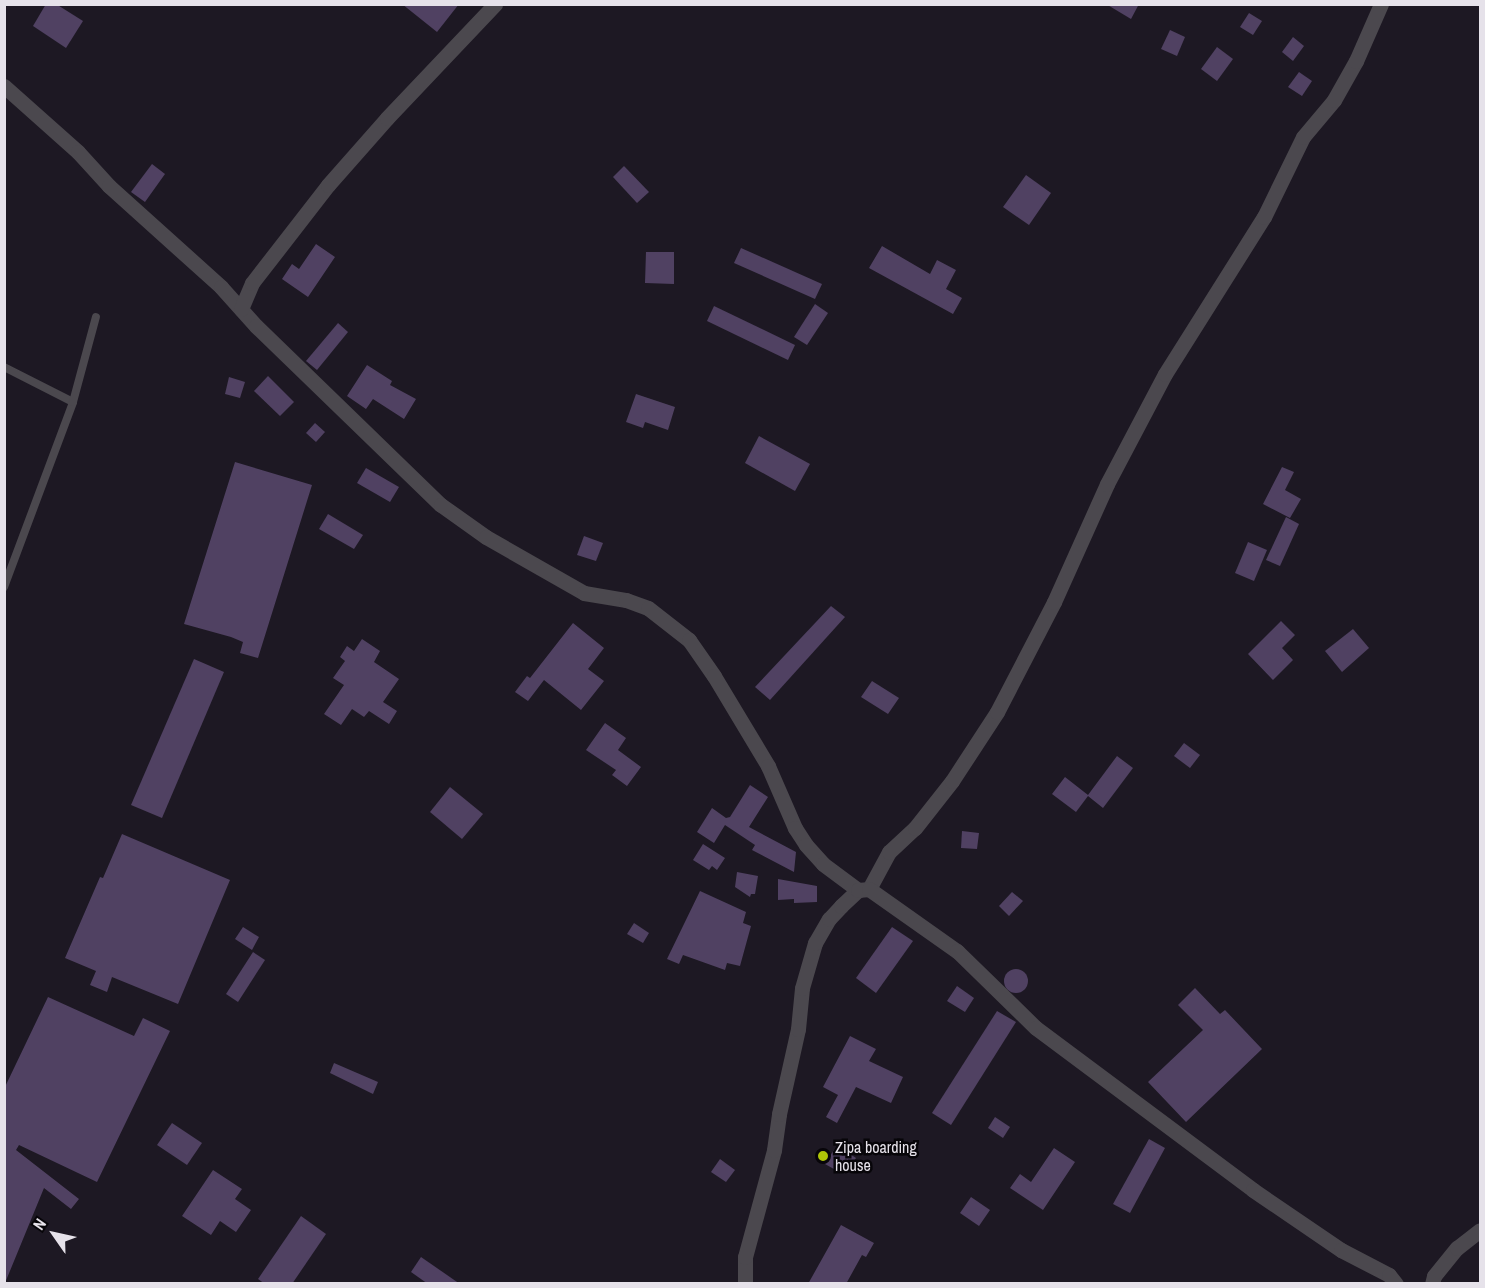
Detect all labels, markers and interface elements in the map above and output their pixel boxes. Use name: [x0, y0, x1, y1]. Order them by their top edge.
place label: Zipa boarding house: [835, 1137, 917, 1175]
marker: Zipa boarding house: [816, 1149, 830, 1163]
north arrow: [24, 1204, 84, 1264]
text: N: [27, 1214, 51, 1234]

